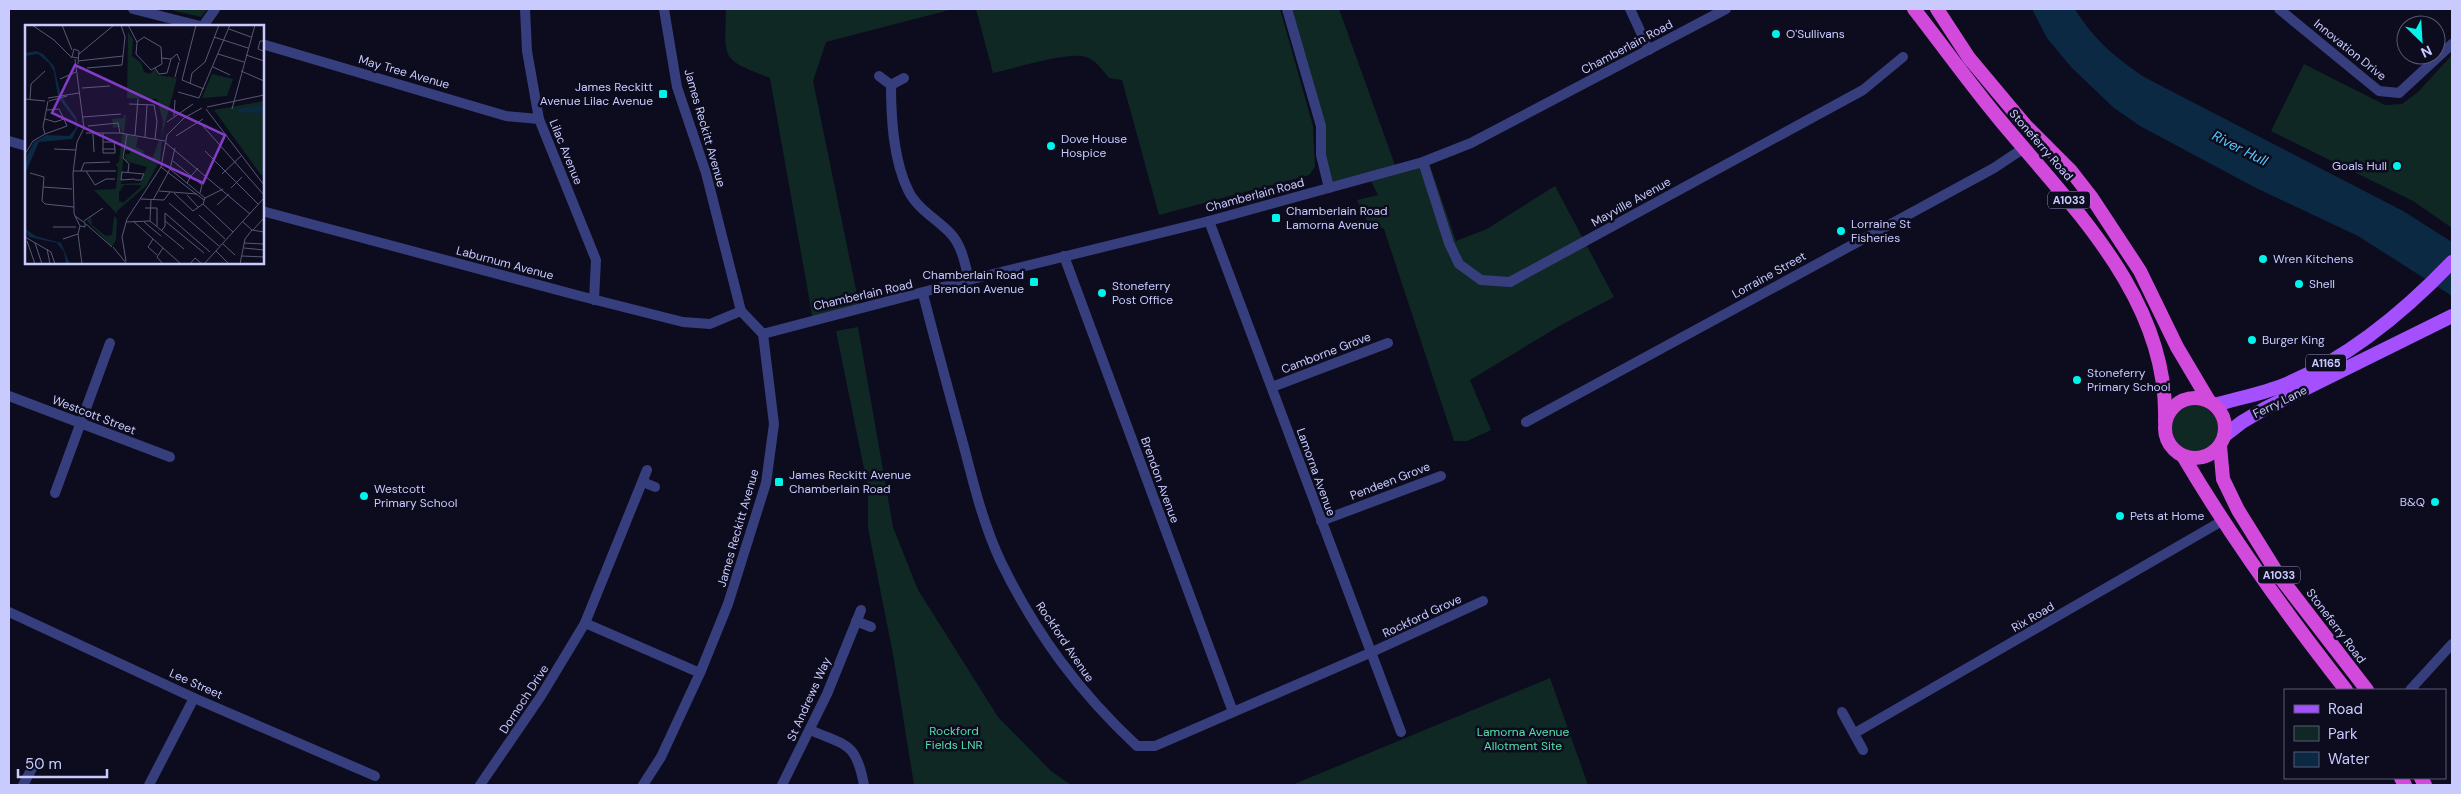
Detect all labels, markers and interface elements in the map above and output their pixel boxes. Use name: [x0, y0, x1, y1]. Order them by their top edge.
north arrow: [2396, 15, 2446, 65]
street label: Chamberlain Road: [1578, 16, 1676, 78]
street label: Innovation Drive: [2310, 16, 2390, 84]
inset map: [25, 25, 264, 264]
place label: O'Sullivans: [1786, 26, 1845, 42]
marker: O'Sullivans: [1770, 28, 1782, 40]
text: N: [2418, 41, 2435, 62]
street label: May Tree Avenue: [357, 51, 452, 93]
street label: James Reckitt Avenue: [680, 67, 730, 189]
place label: James Reckitt Avenue Lilac Avenue: [540, 79, 653, 109]
marker: James Reckitt Avenue Lilac Avenue: [657, 88, 669, 100]
street label: Stoneferry Road: [2006, 106, 2076, 184]
street label: Lilac Avenue: [546, 117, 586, 187]
water label: River Hull: [2209, 126, 2272, 170]
place label: Dove House Hospice: [1061, 131, 1127, 161]
marker: Dove House Hospice: [1045, 140, 1057, 152]
place label: Goals Hull: [2332, 158, 2387, 174]
marker: Goals Hull: [2391, 160, 2403, 172]
street label: Mayville Avenue: [1588, 173, 1674, 230]
street label: Chamberlain Road: [1204, 174, 1306, 216]
road number: A1033: [2048, 192, 2090, 208]
place label: Chamberlain Road Lamorna Avenue: [1286, 203, 1388, 233]
marker: Chamberlain Road Lamorna Avenue: [1270, 212, 1282, 224]
place label: Lorraine St Fisheries: [1851, 216, 1911, 246]
marker: Lorraine St Fisheries: [1835, 225, 1847, 237]
street label: Laburnum Avenue: [455, 242, 556, 284]
street label: Lorraine Street: [1729, 248, 1809, 302]
place label: Wren Kitchens: [2273, 251, 2353, 267]
marker: Wren Kitchens: [2257, 253, 2269, 265]
place label: Chamberlain Road Brendon Avenue: [922, 267, 1024, 297]
street label: Chamberlain Road: [812, 276, 914, 314]
marker: Chamberlain Road Brendon Avenue: [1028, 276, 1040, 288]
place label: Shell: [2309, 276, 2335, 292]
place label: Stoneferry Post Office: [1112, 278, 1173, 308]
marker: Shell: [2293, 278, 2305, 290]
marker: Stoneferry Post Office: [1096, 287, 1108, 299]
street label: Camborne Grove: [1279, 328, 1373, 377]
place label: Burger King: [2262, 332, 2325, 348]
marker: Burger King: [2246, 334, 2258, 346]
road number: A1165: [2306, 354, 2346, 372]
place label: Stoneferry Primary School: [2087, 365, 2170, 395]
marker: Stoneferry Primary School: [2071, 374, 2083, 386]
street label: Ferry Lane: [2250, 382, 2310, 422]
street label: Westcott Street: [50, 392, 138, 438]
street label: Lamorna Avenue: [1293, 426, 1339, 518]
street label: Brendon Avenue: [1137, 435, 1183, 525]
street label: Pendeen Grove: [1348, 458, 1432, 504]
street label: James Reckitt Avenue: [713, 467, 763, 589]
place label: James Reckitt Avenue Chamberlain Road: [789, 467, 911, 497]
marker: James Reckitt Avenue Chamberlain Road: [773, 476, 785, 488]
place label: Westcott Primary School: [374, 481, 457, 511]
marker: Westcott Primary School: [358, 490, 370, 502]
place label: B&Q: [2400, 494, 2425, 510]
marker: B&Q: [2429, 496, 2441, 508]
place label: Pets at Home: [2130, 508, 2204, 524]
marker: Pets at Home: [2114, 510, 2126, 522]
road number: A1033: [2258, 566, 2300, 584]
street label: Stoneferry Road: [2303, 585, 2369, 667]
street label: Rockford Grove: [1380, 591, 1464, 641]
street label: Rix Road: [2009, 598, 2057, 636]
street label: Rockford Avenue: [1032, 599, 1098, 685]
street label: St Andrews Way: [783, 654, 835, 744]
street label: Dornoch Drive: [496, 661, 552, 737]
street label: Lee Street: [167, 665, 226, 703]
legend: [2284, 689, 2446, 779]
text: Road: [2328, 699, 2363, 719]
park label: Rockford Fields LNR: [925, 723, 983, 753]
park label: Lamorna Avenue Allotment Site: [1477, 724, 1569, 754]
text: Park: [2328, 724, 2358, 744]
scale bar: [18, 746, 106, 778]
text: Water: [2328, 749, 2370, 769]
text: 50 m: [25, 754, 62, 774]

